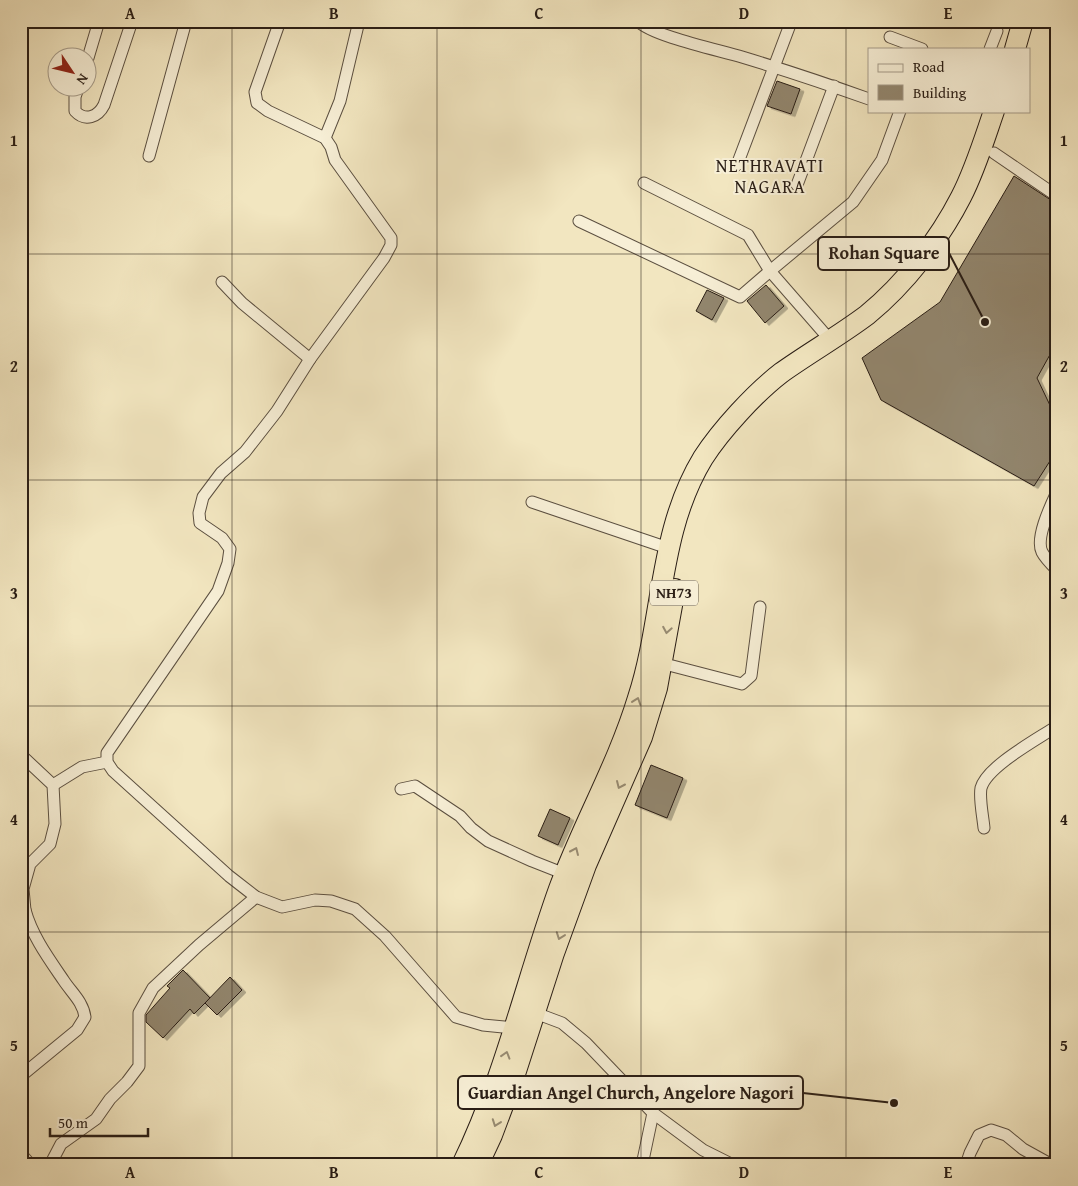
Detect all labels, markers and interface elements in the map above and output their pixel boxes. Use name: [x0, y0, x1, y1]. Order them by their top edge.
text: A: [125, 1, 136, 25]
text: B: [329, 1, 339, 25]
text: C: [534, 1, 544, 25]
text: D: [739, 1, 749, 25]
text: E: [944, 1, 953, 25]
north arrow: [48, 48, 98, 98]
legend: [868, 48, 1030, 112]
text: Road: [913, 56, 944, 77]
text: N: [71, 70, 94, 90]
text: Building: [913, 82, 967, 103]
text: 1: [10, 128, 18, 152]
text: 1: [1060, 128, 1068, 152]
district label: NETHRAVATI NAGARA: [716, 152, 824, 200]
callout: Rohan Square: [818, 237, 949, 270]
text: Rohan Square: [828, 239, 940, 266]
text: 2: [10, 354, 18, 378]
text: 2: [1060, 354, 1068, 378]
road number: NH73: [650, 580, 698, 606]
text: 3: [10, 581, 18, 605]
text: 3: [1060, 581, 1068, 605]
one-way arrow: [663, 626, 673, 635]
one-way arrow: [631, 697, 641, 706]
one-way arrow: [616, 780, 627, 789]
text: 4: [10, 807, 18, 831]
text: 4: [1060, 807, 1068, 831]
one-way arrow: [568, 847, 579, 856]
one-way arrow: [556, 931, 566, 940]
text: 5: [10, 1033, 18, 1057]
text: 5: [1060, 1033, 1068, 1057]
one-way arrow: [500, 1051, 510, 1059]
callout: Guardian Angel Church, Angelore Nagori: [458, 1076, 803, 1109]
text: Guardian Angel Church, Angelore Nagori: [468, 1079, 794, 1106]
scale bar: [50, 1106, 148, 1138]
text: 50 m: [58, 1112, 89, 1133]
one-way arrow: [492, 1118, 502, 1127]
text: A: [125, 1160, 136, 1184]
text: B: [329, 1160, 339, 1184]
text: C: [534, 1160, 544, 1184]
text: D: [739, 1160, 749, 1184]
text: E: [944, 1160, 953, 1184]

